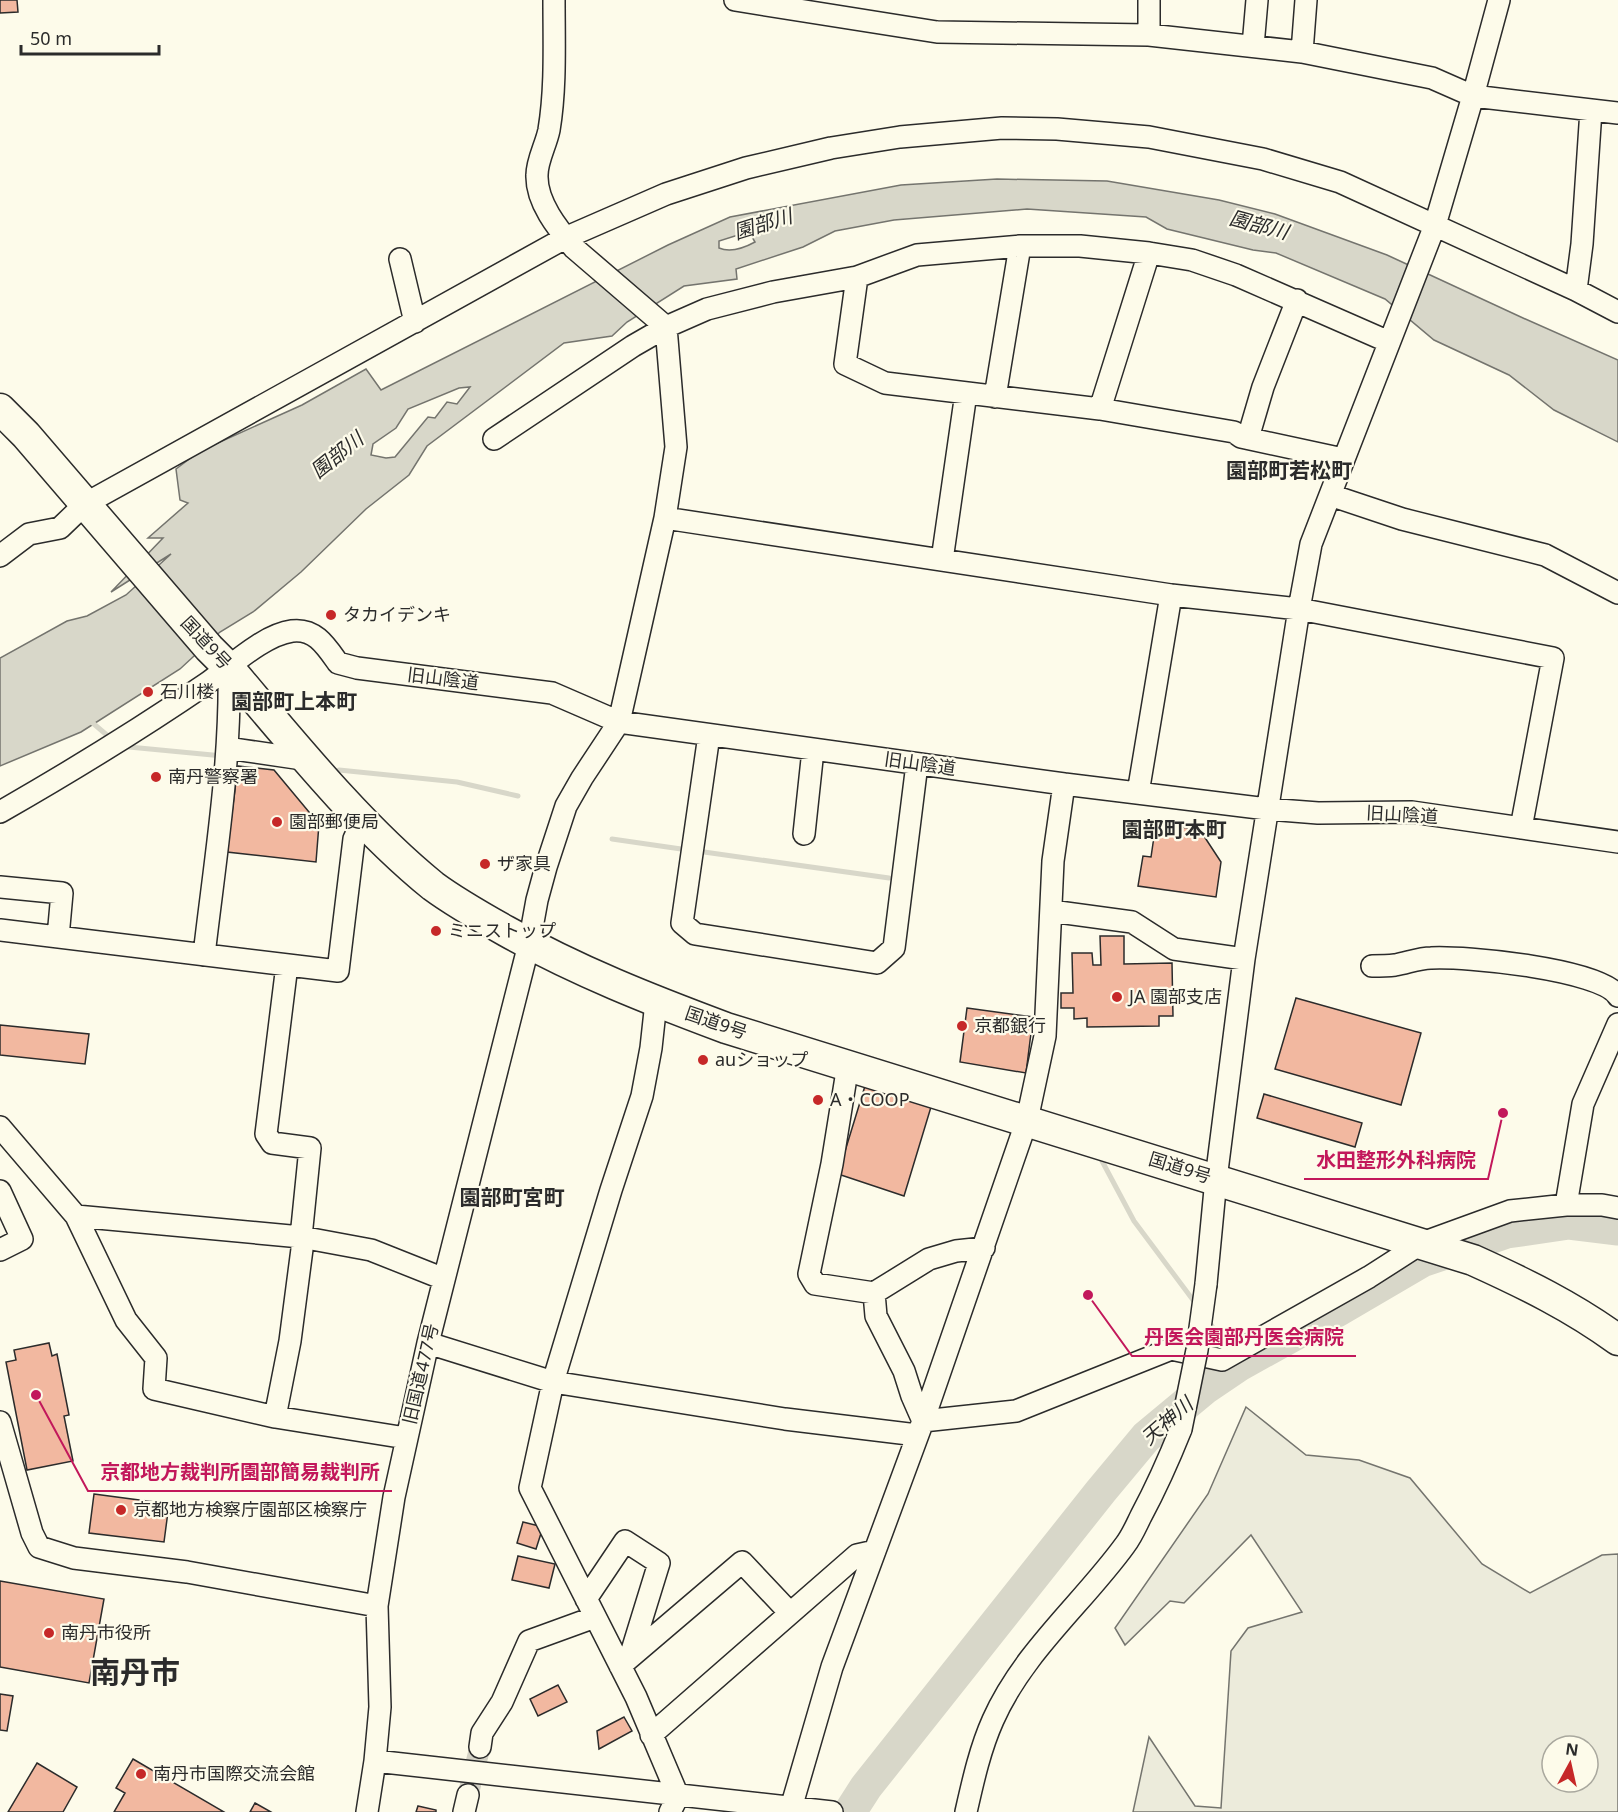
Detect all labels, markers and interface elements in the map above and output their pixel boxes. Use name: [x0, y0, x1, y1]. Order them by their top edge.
scale bar: [21, 18, 159, 56]
text: 50 m: [30, 26, 72, 50]
water label: 園部川: [730, 201, 797, 245]
water label: 園部川: [1227, 204, 1294, 246]
water label: 園部川: [305, 424, 370, 484]
district label: 園部町若松町: [1226, 456, 1352, 484]
place label: タカイデンキ: [343, 602, 451, 626]
marker: タカイデンキ: [324, 608, 338, 622]
street label: 国道9号: [176, 611, 237, 674]
street label: 旧山陰道: [406, 662, 480, 694]
place label: 石川楼: [160, 679, 214, 703]
marker: 石川楼: [141, 685, 155, 699]
district label: 園部町上本町: [231, 687, 357, 715]
street label: 旧山陰道: [883, 746, 957, 780]
place label: 南丹警察署: [168, 764, 258, 788]
marker: 南丹警察署: [149, 770, 163, 784]
street label: 旧山陰道: [1365, 800, 1439, 828]
place label: 園部郵便局: [289, 809, 379, 833]
marker: 園部郵便局: [270, 815, 284, 829]
district label: 園部町本町: [1122, 815, 1227, 843]
place label: ザ家具: [497, 851, 551, 875]
marker: ザ家具: [478, 857, 492, 871]
place label: ミニストップ: [448, 918, 556, 942]
marker: ミニストップ: [429, 924, 443, 938]
place label: JA 園部支店: [1127, 984, 1222, 1008]
marker: JA 園部支店: [1110, 990, 1124, 1004]
street label: 国道9号: [682, 1000, 751, 1044]
place label: 京都銀行: [974, 1013, 1046, 1037]
marker: 京都銀行: [955, 1019, 969, 1033]
place label: auショップ: [715, 1047, 808, 1071]
marker: auショップ: [696, 1053, 710, 1067]
place label: A・COOP: [830, 1087, 910, 1111]
marker: A・COOP: [811, 1093, 825, 1107]
callout: 水田整形外科病院: [1304, 1141, 1488, 1179]
street label: 国道9号: [1146, 1146, 1215, 1188]
text: 水田整形外科病院: [1316, 1146, 1476, 1173]
district label: 園部町宮町: [460, 1183, 565, 1211]
callout: 丹医会園部丹医会病院: [1132, 1318, 1356, 1356]
street label: 旧国道477号: [397, 1321, 443, 1427]
text: 丹医会園部丹医会病院: [1144, 1323, 1344, 1350]
water label: 天神川: [1135, 1389, 1200, 1450]
callout: 京都地方裁判所園部簡易裁判所: [88, 1453, 392, 1491]
text: 京都地方裁判所園部簡易裁判所: [100, 1458, 380, 1485]
place label: 京都地方検察庁園部区検察庁: [133, 1497, 367, 1521]
marker: 京都地方検察庁園部区検察庁: [114, 1503, 128, 1517]
place label: 南丹市役所: [61, 1620, 151, 1644]
marker: 南丹市役所: [42, 1626, 56, 1640]
district label: 南丹市: [90, 1651, 180, 1692]
north arrow: [1540, 1734, 1600, 1794]
text: N: [1564, 1737, 1580, 1761]
place label: 南丹市国際交流会館: [153, 1761, 315, 1785]
marker: 南丹市国際交流会館: [134, 1767, 148, 1781]

